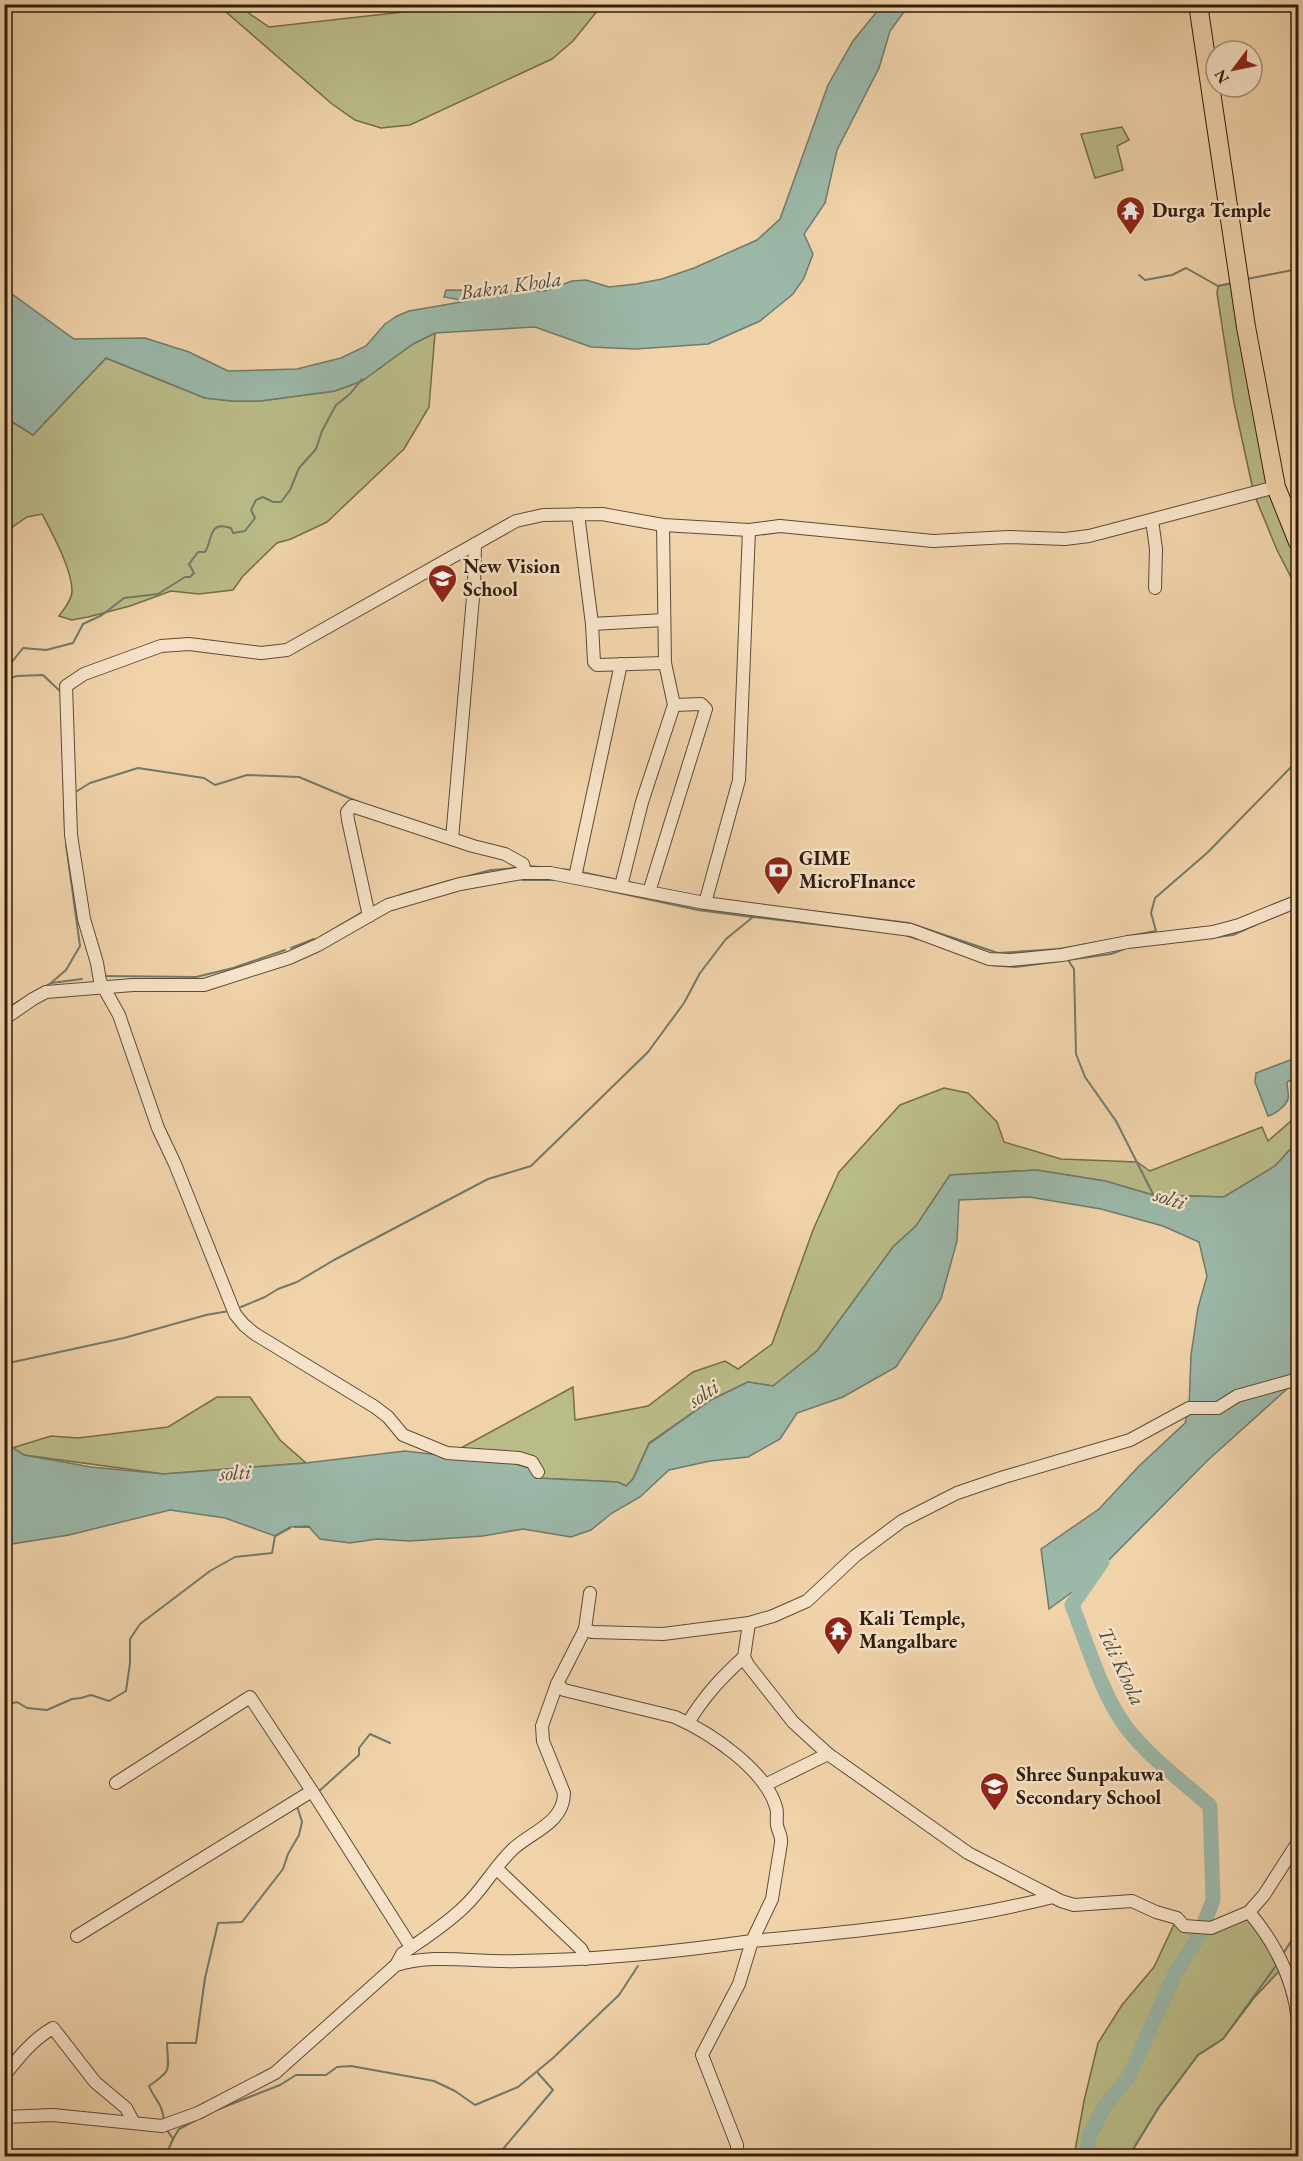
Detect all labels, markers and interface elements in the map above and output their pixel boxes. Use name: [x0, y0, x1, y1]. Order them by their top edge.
north arrow: [1204, 39, 1264, 99]
text: N: [1209, 66, 1234, 88]
temple icon: Durga Temple: [1115, 194, 1147, 236]
place label: Durga Temple: [1152, 197, 1271, 223]
water label: Bakra Khola: [458, 265, 563, 306]
place label: New Vision School: [463, 553, 561, 602]
school or university icon: New Vision School: [426, 562, 458, 604]
place label: GIME MicroFInance: [799, 845, 916, 894]
bank icon: GIME MicroFInance: [762, 854, 794, 896]
water label: solti: [1150, 1180, 1190, 1216]
water label: solti: [681, 1372, 724, 1414]
water label: solti: [217, 1457, 253, 1487]
place label: Kali Temple, Mangalbare: [859, 1605, 965, 1654]
temple icon: Kali Temple, Mangalbare: [822, 1614, 854, 1656]
water label: Teli Khola: [1092, 1622, 1152, 1710]
place label: Shree Sunpakuwa Secondary School: [1016, 1761, 1164, 1810]
school or university icon: Shree Sunpakuwa Secondary School: [979, 1770, 1011, 1812]

